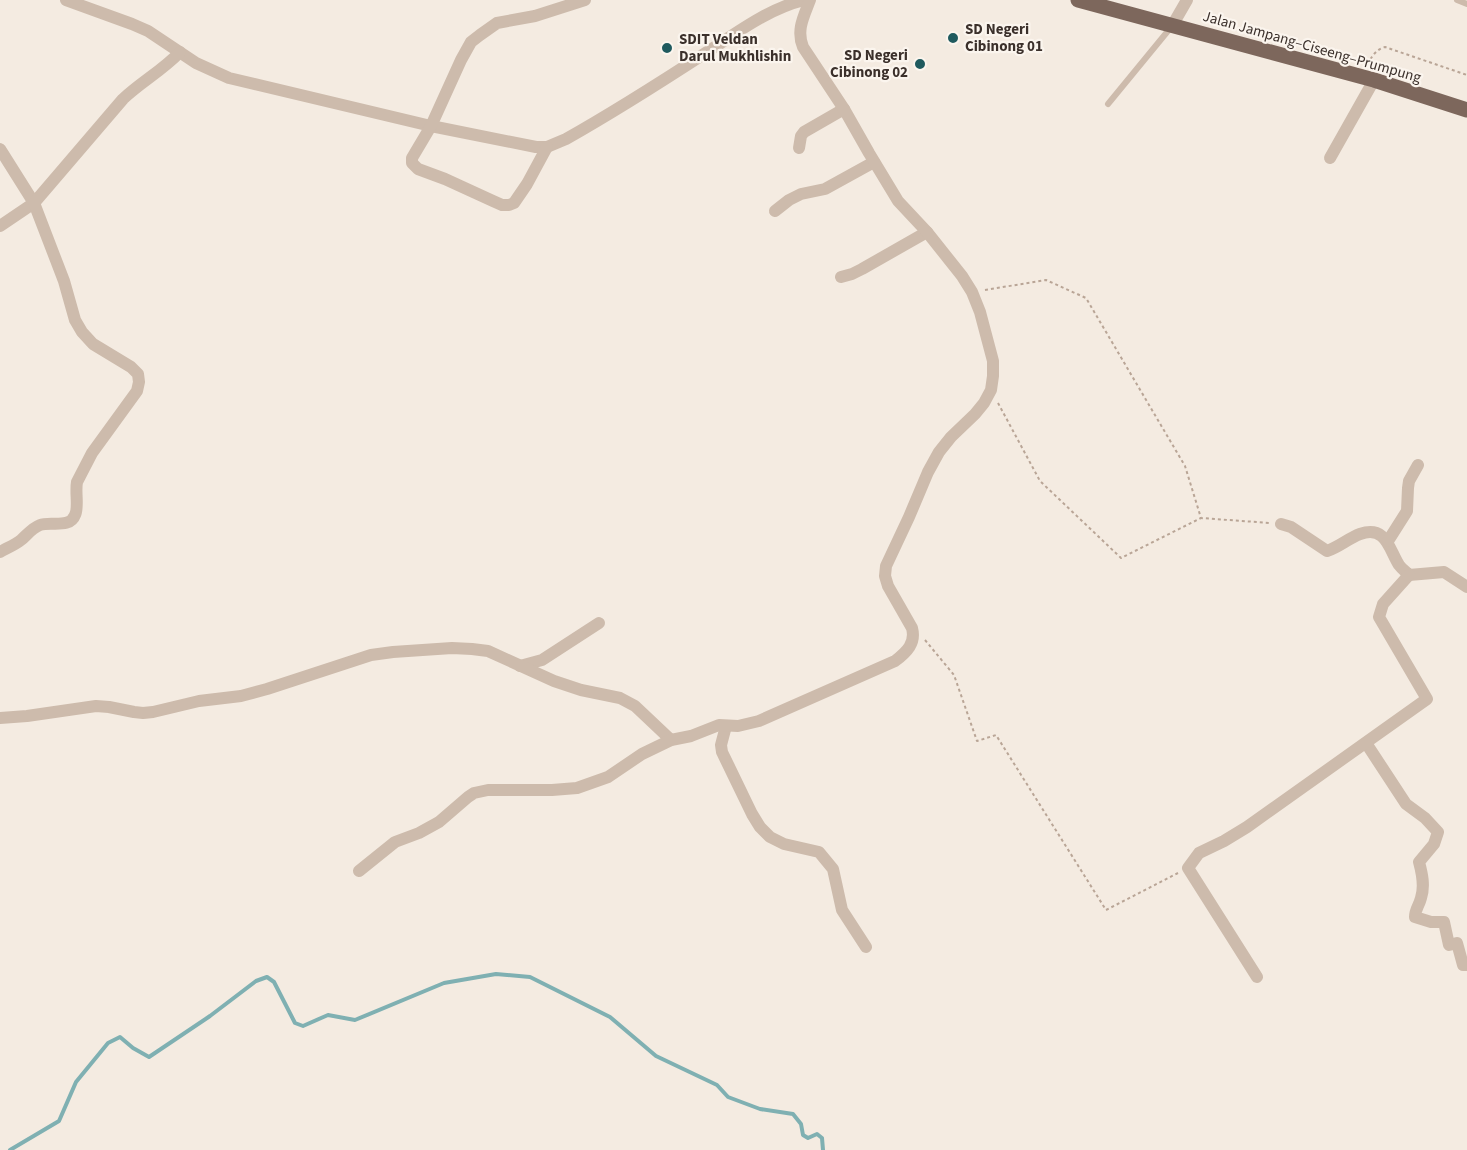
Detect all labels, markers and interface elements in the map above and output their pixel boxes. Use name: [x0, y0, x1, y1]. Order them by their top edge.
street label: Jalan Jampang–Ciseeng–Prumpung: [1200, 6, 1424, 88]
place label: SD Negeri Cibinong 01: [965, 19, 1043, 57]
place label: SDIT Veldan Darul Mukhlishin: [679, 29, 791, 67]
marker: SD Negeri Cibinong 01: [946, 31, 960, 45]
marker: SDIT Veldan Darul Mukhlishin: [660, 41, 674, 55]
place label: SD Negeri Cibinong 02: [830, 45, 908, 83]
marker: SD Negeri Cibinong 02: [913, 57, 927, 71]

